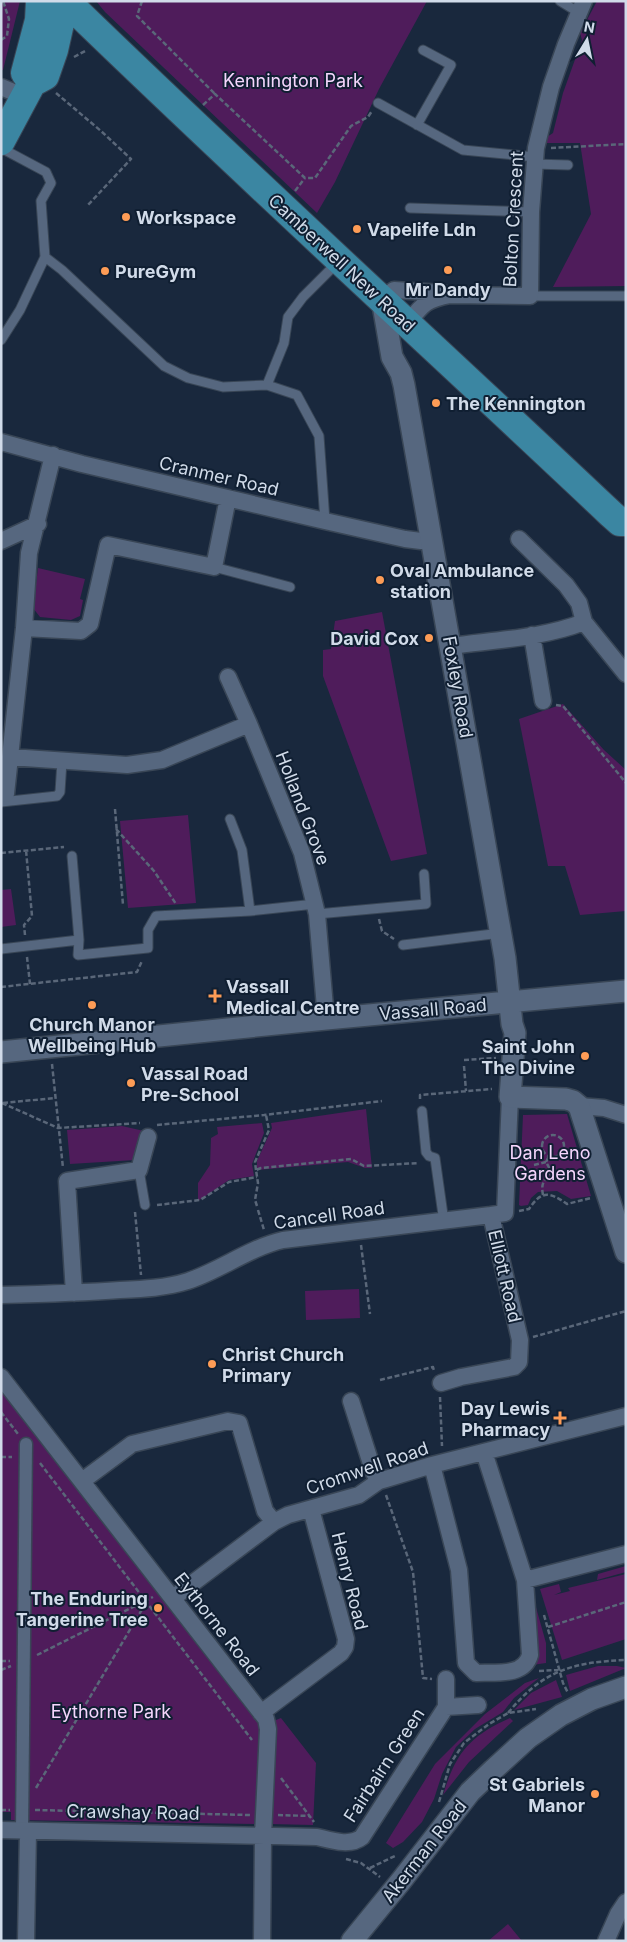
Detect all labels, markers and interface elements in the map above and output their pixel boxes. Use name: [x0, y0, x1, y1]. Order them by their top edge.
north arrow: [562, 15, 612, 65]
text: N: [583, 17, 596, 36]
park label: Kennington Park: [223, 70, 363, 91]
street label: Bolton Crescent: [499, 150, 527, 288]
street label: Camberwell New Road: [264, 189, 420, 337]
place label: Workspace: [136, 207, 237, 228]
marker: Workspace: [120, 211, 132, 223]
place label: Vapelife Ldn: [367, 219, 476, 240]
marker: Vapelife Ldn: [351, 223, 363, 235]
place label: PureGym: [115, 261, 196, 282]
marker: Mr Dandy: [442, 264, 454, 276]
marker: PureGym: [99, 265, 111, 277]
place label: Mr Dandy: [405, 279, 491, 300]
place label: The Kennington: [446, 393, 586, 414]
marker: The Kennington: [430, 397, 442, 409]
street label: Cranmer Road: [157, 452, 281, 500]
place label: Oval Ambulance station: [390, 560, 535, 602]
marker: Oval Ambulance station: [374, 574, 386, 586]
place label: David Cox: [330, 628, 420, 649]
marker: David Cox: [423, 632, 435, 644]
street label: Foxley Road: [439, 634, 477, 740]
street label: Holland Grove: [272, 748, 334, 868]
place label: Vassall Medical Centre: [226, 976, 360, 1018]
marker: Vassall Medical Centre: [208, 989, 222, 1003]
street label: Vassall Road: [378, 994, 488, 1024]
marker: Church Manor Wellbeing Hub: [86, 999, 98, 1011]
place label: Church Manor Wellbeing Hub: [28, 1014, 156, 1056]
place label: Saint John The Divine: [481, 1036, 575, 1078]
marker: Saint John The Divine: [579, 1050, 591, 1062]
place label: Vassal Road Pre-School: [141, 1063, 248, 1105]
marker: Vassal Road Pre-School: [125, 1077, 137, 1089]
park label: Dan Leno Gardens: [510, 1142, 590, 1184]
street label: Cancell Road: [272, 1197, 386, 1233]
street label: Elliott Road: [484, 1228, 526, 1324]
place label: Christ Church Primary: [222, 1344, 344, 1386]
marker: Christ Church Primary: [206, 1358, 218, 1370]
place label: Day Lewis Pharmacy: [461, 1398, 550, 1440]
marker: Day Lewis Pharmacy: [554, 1412, 566, 1424]
street label: Cromwell Road: [303, 1437, 431, 1499]
street label: Henry Road: [328, 1530, 372, 1632]
street label: Eythorne Road: [170, 1568, 264, 1680]
place label: The Enduring Tangerine Tree: [16, 1588, 148, 1630]
marker: The Enduring Tangerine Tree: [152, 1602, 164, 1614]
park label: Eythorne Park: [51, 1701, 171, 1722]
street label: Fairbairn Green: [339, 1704, 429, 1826]
place label: St Gabriels Manor: [489, 1774, 585, 1816]
marker: St Gabriels Manor: [589, 1788, 601, 1800]
street label: Akerman Road: [377, 1796, 471, 1906]
street label: Crawshay Road: [66, 1800, 200, 1824]

